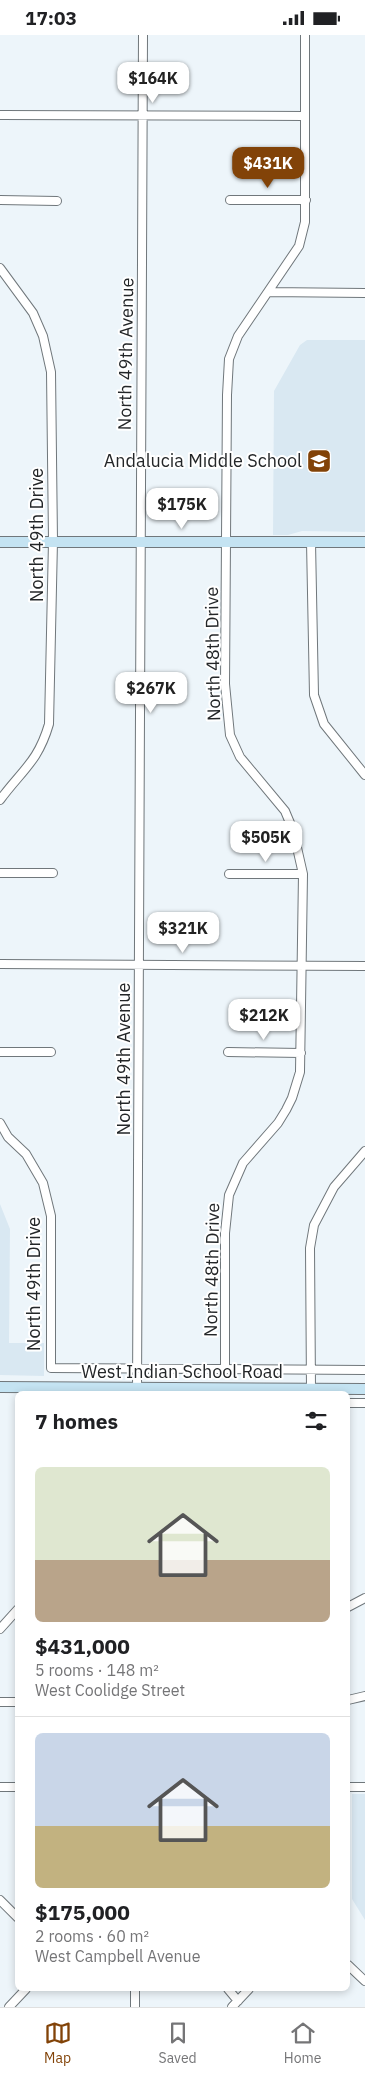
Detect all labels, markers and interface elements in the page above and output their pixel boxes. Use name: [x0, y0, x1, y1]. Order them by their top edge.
text: 17:03: [25, 6, 77, 30]
pin: $164K: [118, 62, 188, 104]
text: $164K: [128, 68, 178, 88]
pin: $431K: [233, 147, 303, 189]
text: $431K: [243, 153, 293, 173]
street label: North 49th Avenue: [113, 277, 138, 431]
school or university icon: Andalucia Middle School: [306, 448, 332, 474]
place label: Andalucia Middle School: [104, 449, 302, 472]
street label: North 49th Drive: [25, 468, 48, 602]
pin: $175K: [147, 487, 217, 530]
text: $175K: [157, 494, 207, 514]
street label: North 48th Drive: [200, 586, 225, 721]
pin: $267K: [116, 671, 186, 714]
text: $267K: [126, 678, 176, 698]
pin: $505K: [231, 821, 301, 863]
text: $505K: [241, 827, 291, 847]
pin: $321K: [148, 911, 218, 954]
text: $321K: [158, 918, 208, 938]
street label: North 49th Avenue: [112, 982, 135, 1135]
pin: $212K: [229, 999, 299, 1041]
text: $212K: [239, 1005, 289, 1025]
street label: North 48th Drive: [199, 1202, 224, 1337]
street label: North 49th Drive: [22, 1217, 45, 1351]
street label: West Indian School Road: [81, 1360, 283, 1383]
text: 7 homes: [35, 1407, 118, 1435]
icon: filters: [302, 1407, 330, 1435]
icon: home: [138, 1500, 228, 1590]
text: $431,000: [35, 1632, 130, 1660]
text: 5 rooms · 148 m²: [35, 1660, 159, 1680]
text: West Coolidge Street: [35, 1680, 185, 1700]
icon: home: [138, 1765, 228, 1855]
text: $175,000: [35, 1898, 130, 1926]
text: 2 rooms · 60 m²: [35, 1926, 149, 1946]
text: West Campbell Avenue: [35, 1946, 201, 1966]
tab: Map: [44, 2019, 72, 2067]
tab: Saved: [159, 2019, 197, 2067]
tab: Home: [284, 2019, 321, 2067]

